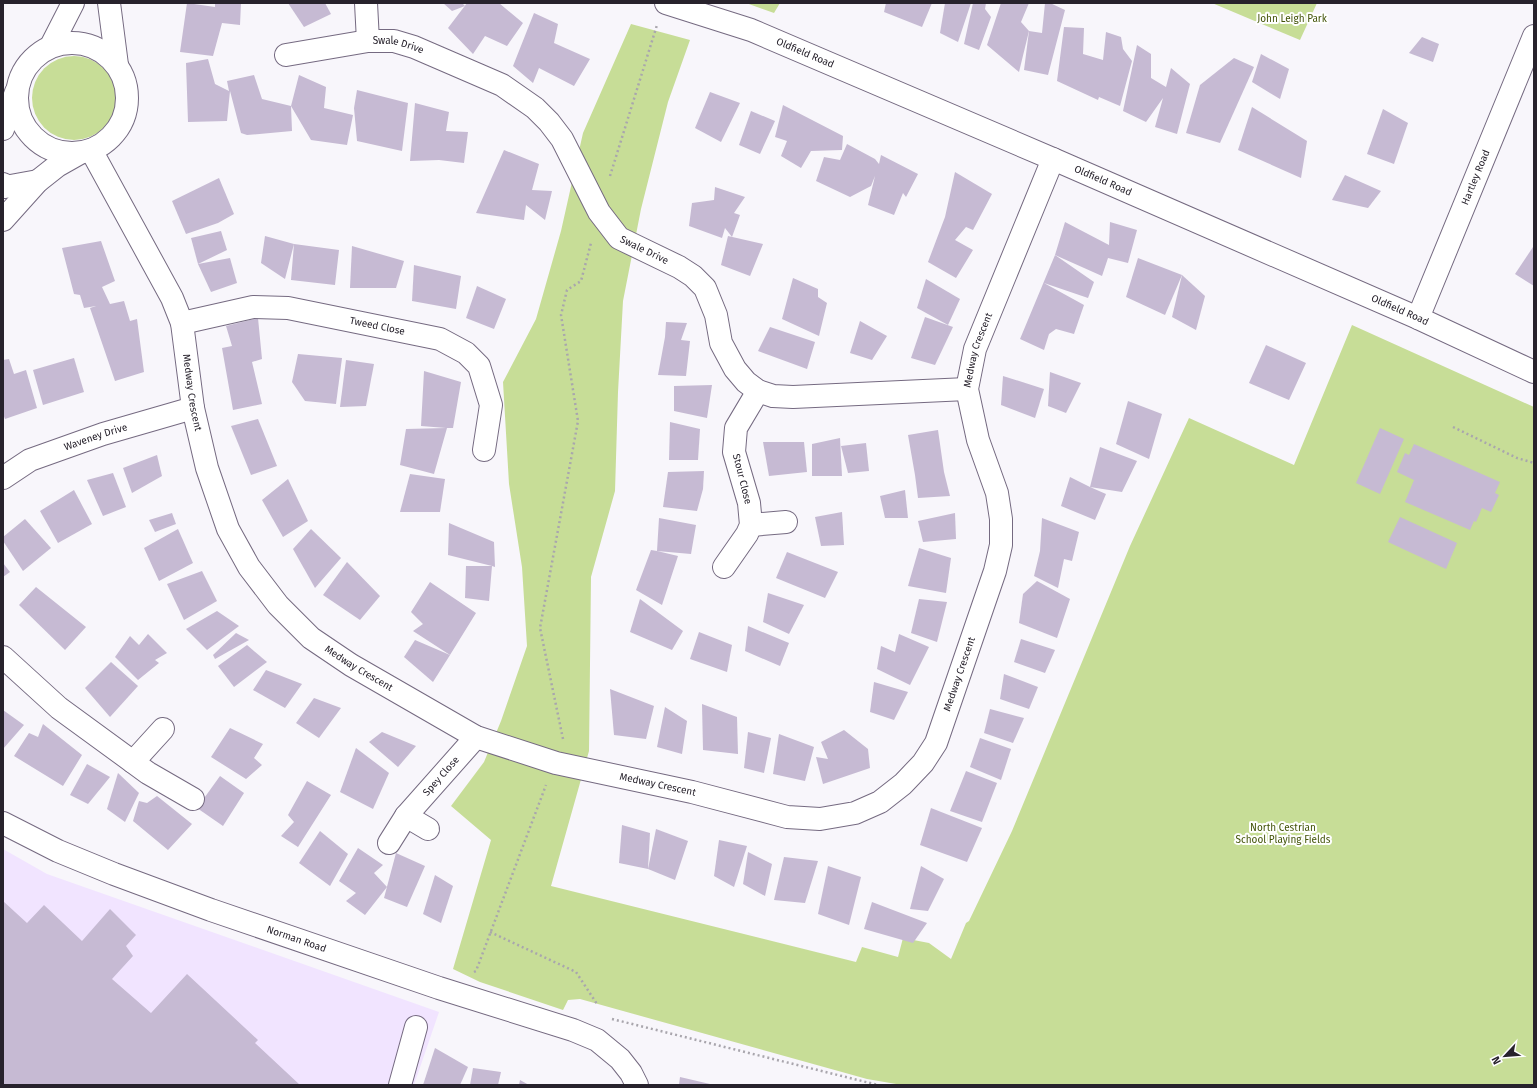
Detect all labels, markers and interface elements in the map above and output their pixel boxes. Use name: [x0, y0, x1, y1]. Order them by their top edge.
park label: John Leigh Park: [1257, 13, 1328, 25]
street label: Swale Drive: [373, 35, 426, 57]
street label: Oldfield Road: [774, 35, 836, 71]
street label: Hartley Road: [1459, 148, 1493, 207]
street label: Oldfield Road: [1072, 163, 1134, 199]
street label: Swale Drive: [618, 233, 670, 267]
street label: Oldfield Road: [1369, 292, 1431, 328]
street label: Medway Crescent: [961, 311, 995, 389]
street label: Tweed Close: [349, 315, 406, 338]
street label: Medway Crescent: [180, 353, 204, 433]
street label: Waveney Drive: [62, 421, 129, 453]
street label: Stour Close: [730, 453, 754, 505]
street label: Medway Crescent: [941, 635, 978, 713]
street label: Medway Crescent: [322, 643, 395, 694]
street label: Spey Close: [421, 754, 462, 798]
street label: Medway Crescent: [618, 771, 698, 799]
park label: North Cestrian School Playing Fields: [1235, 822, 1331, 846]
street label: Norman Road: [265, 923, 328, 955]
north arrow: [1485, 1036, 1525, 1076]
text: N: [1489, 1054, 1504, 1066]

